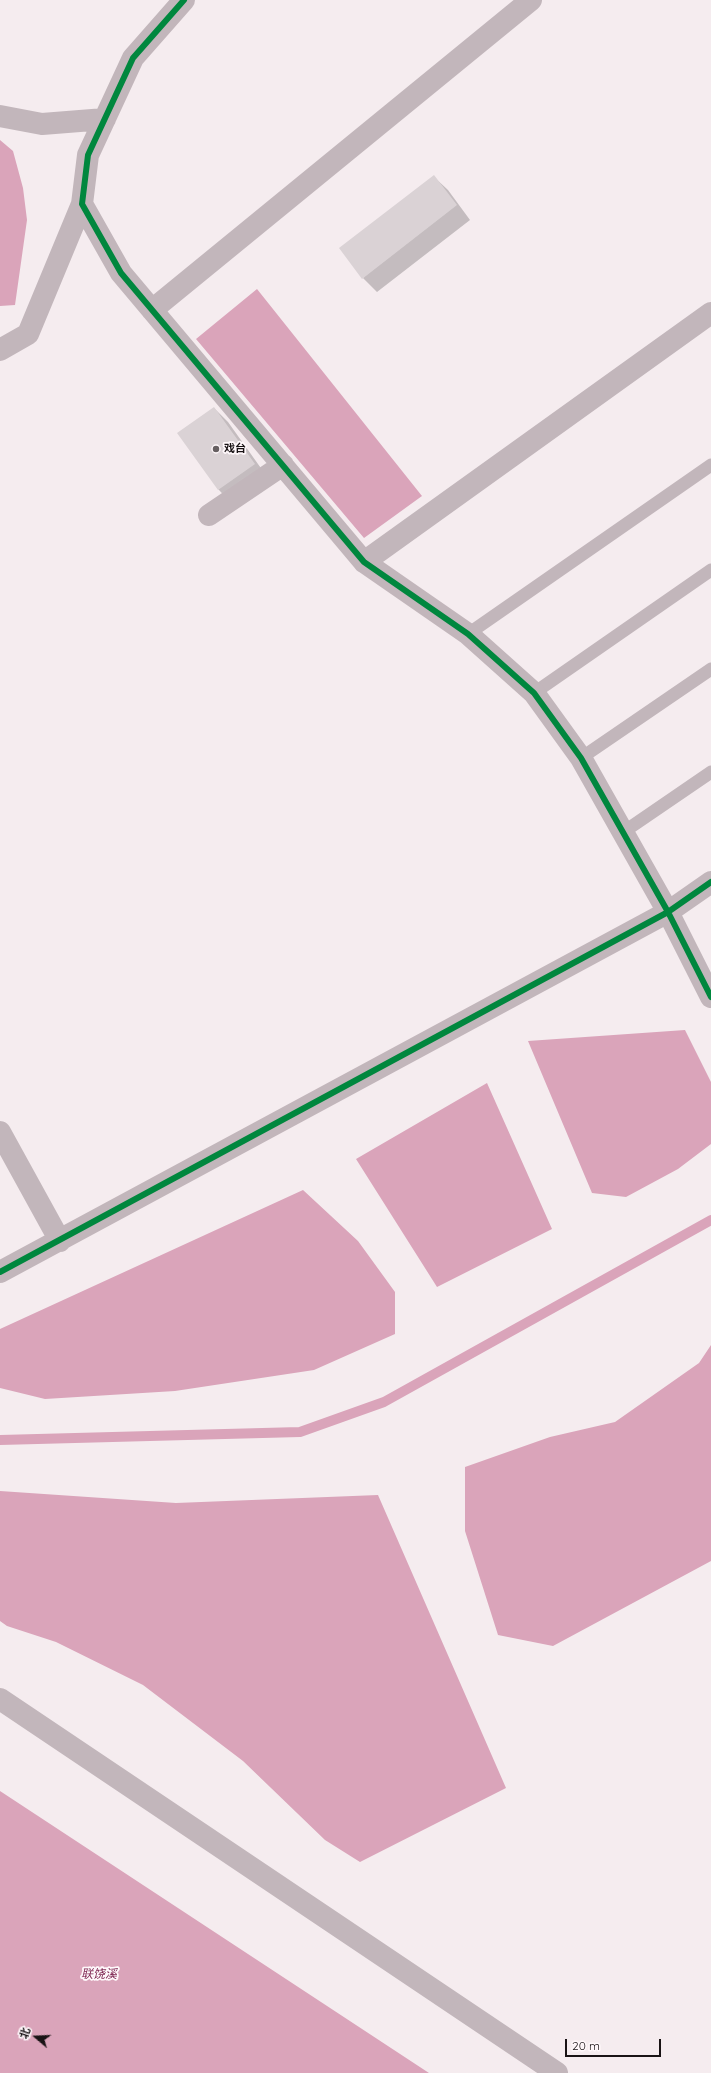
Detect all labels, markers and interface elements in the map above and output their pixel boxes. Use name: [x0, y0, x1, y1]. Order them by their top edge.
place label: 戏台: [224, 442, 246, 456]
marker: 戏台: [211, 444, 221, 454]
water label: 联饶溪: [81, 1967, 117, 1981]
north arrow: [16, 2017, 56, 2057]
text: 北: [16, 2026, 33, 2041]
scale bar: [567, 2031, 663, 2057]
text: 20 m: [572, 2038, 600, 2053]

